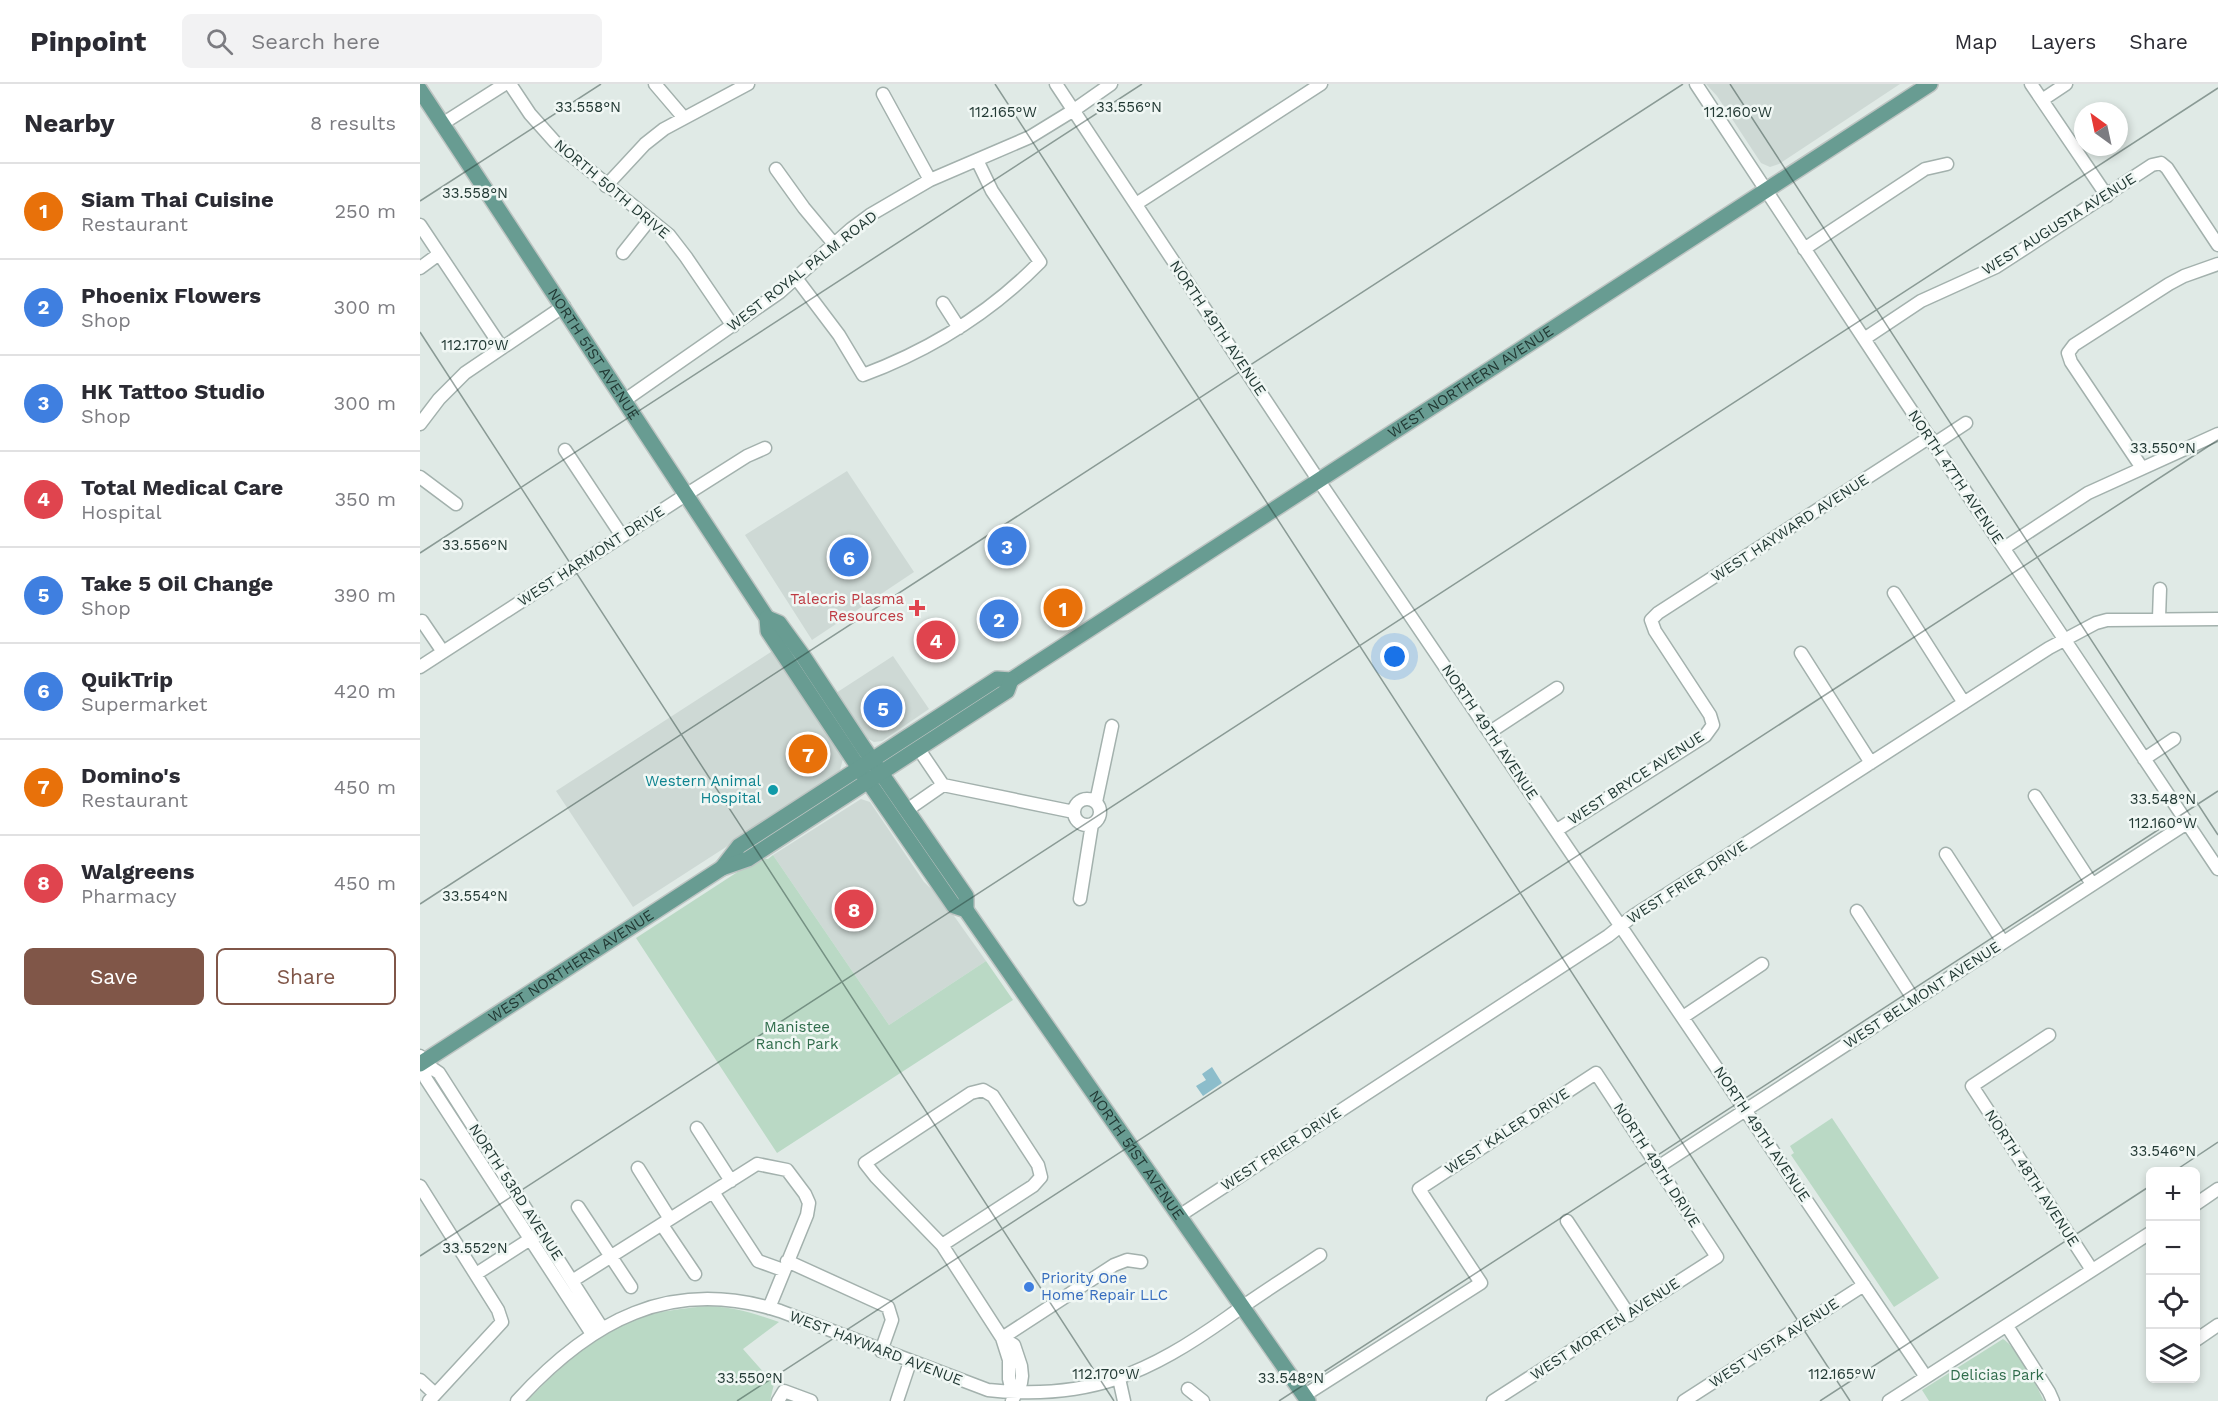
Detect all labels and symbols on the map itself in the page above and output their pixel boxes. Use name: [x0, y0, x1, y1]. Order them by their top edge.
text: 33.558°N: [555, 98, 621, 116]
text: 33.556°N: [1096, 98, 1162, 116]
north arrow: [2074, 102, 2128, 156]
text: 112.165°W: [969, 103, 1037, 121]
text: 112.160°W: [1704, 103, 1772, 121]
street label: NORTH 50TH DRIVE: [551, 136, 673, 242]
street label: WEST AUGUSTA AVENUE: [1979, 169, 2139, 279]
text: 33.558°N: [442, 184, 508, 202]
street label: WEST ROYAL PALM ROAD: [723, 207, 881, 335]
street label: NORTH 49TH AVENUE: [1166, 257, 1270, 399]
street label: NORTH 51ST AVENUE: [544, 285, 643, 423]
street label: WEST NORTHERN AVENUE: [1385, 322, 1557, 442]
text: 112.170°W: [441, 336, 509, 354]
street label: NORTH 47TH AVENUE: [1904, 406, 2008, 548]
text: 33.550°N: [2130, 439, 2196, 457]
street label: WEST HAYWARD AVENUE: [1708, 470, 1872, 586]
street label: WEST HARMONT DRIVE: [514, 502, 668, 610]
pin: 3: [988, 524, 1026, 568]
pin: 6: [830, 534, 868, 580]
text: 33.556°N: [442, 536, 508, 554]
pin: 1: [1044, 586, 1082, 630]
place label: Talecris Plasma Resources: [790, 590, 905, 625]
pin: 2: [980, 596, 1018, 642]
marker: Talecris Plasma Resources: [908, 599, 926, 617]
pin: 4: [916, 618, 956, 662]
your location: [1380, 642, 1409, 671]
street label: NORTH 49TH AVENUE: [1438, 661, 1542, 803]
pin: 5: [864, 686, 902, 730]
street label: WEST BRYCE AVENUE: [1565, 727, 1707, 829]
pin: 7: [788, 732, 828, 776]
place label: Western Animal Hospital: [645, 772, 761, 807]
marker: Western Animal Hospital: [766, 783, 780, 797]
text: 33.548°N: [2130, 790, 2196, 808]
text: 112.160°W: [2129, 814, 2197, 832]
street label: WEST FRIER DRIVE: [1624, 836, 1750, 928]
pin: 8: [834, 886, 874, 932]
text: 33.554°N: [442, 887, 508, 905]
street label: WEST NORTHERN AVENUE: [485, 906, 657, 1026]
street label: WEST BELMONT AVENUE: [1840, 938, 2004, 1052]
park label: Manistee Ranch Park: [756, 1018, 839, 1053]
street label: NORTH 49TH AVENUE: [1710, 1063, 1814, 1205]
street label: WEST KALER DRIVE: [1441, 1084, 1573, 1178]
street label: NORTH 51ST AVENUE: [1085, 1087, 1188, 1223]
street label: NORTH 49TH DRIVE: [1610, 1099, 1704, 1231]
street label: WEST FRIER DRIVE: [1218, 1103, 1344, 1195]
street label: NORTH 48TH AVENUE: [1981, 1106, 2083, 1250]
street label: NORTH 53RD AVENUE: [465, 1120, 567, 1264]
text: 33.546°N: [2130, 1142, 2196, 1160]
text: 33.552°N: [442, 1239, 508, 1257]
place label: Priority One Home Repair LLC: [1041, 1269, 1168, 1304]
street label: WEST MORTEN AVENUE: [1527, 1274, 1683, 1384]
marker: Priority One Home Repair LLC: [1022, 1280, 1036, 1294]
street label: WEST VISTA AVENUE: [1706, 1294, 1842, 1392]
street label: WEST HAYWARD AVENUE: [787, 1307, 965, 1389]
text: 112.170°W: [1072, 1365, 1140, 1383]
text: 112.165°W: [1808, 1365, 1876, 1383]
park label: Delicias Park: [1950, 1366, 2045, 1384]
text: 33.550°N: [717, 1369, 783, 1387]
text: 33.548°N: [1258, 1369, 1324, 1387]

